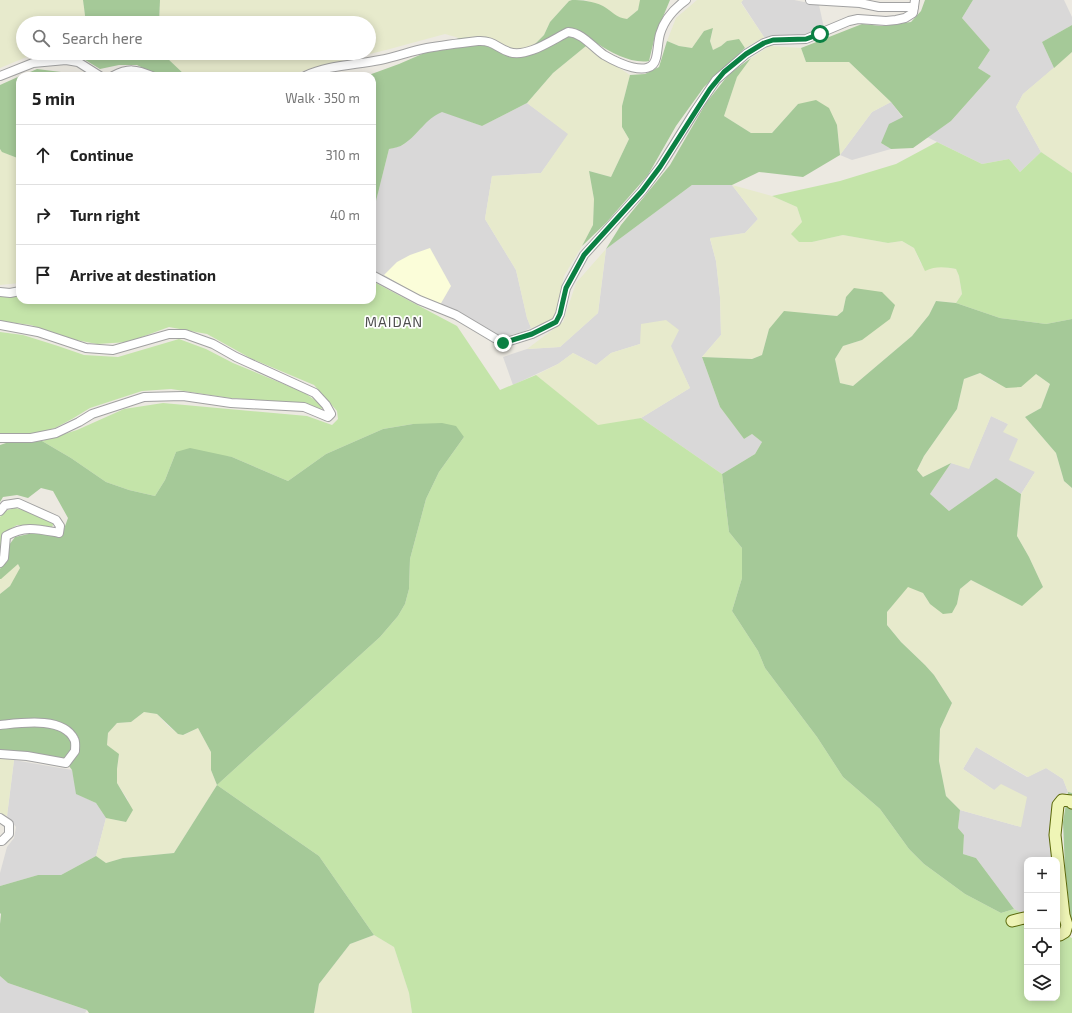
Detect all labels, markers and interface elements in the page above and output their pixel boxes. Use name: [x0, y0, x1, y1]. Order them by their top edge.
search box: [16, 16, 376, 60]
route start: [811, 25, 829, 43]
icon: search: [30, 27, 52, 49]
text: Search here: [62, 29, 143, 47]
text: 5 min: [32, 88, 75, 108]
text: Walk · 350 m: [285, 90, 360, 106]
icon: ahead: [32, 144, 54, 166]
text: Continue: [70, 146, 133, 164]
text: 310 m: [325, 147, 360, 163]
icon: right: [32, 204, 54, 226]
text: Turn right: [70, 206, 140, 224]
text: 40 m: [330, 207, 360, 223]
icon: arrive: [32, 264, 54, 286]
text: Arrive at destination: [70, 266, 216, 284]
district label: MAIDAN: [365, 313, 423, 330]
route end: [494, 334, 512, 352]
map controls: [1024, 857, 1060, 1001]
button: +: [1024, 857, 1060, 893]
button: −: [1024, 893, 1060, 929]
button: locate: [1024, 929, 1060, 965]
button: layers: [1024, 965, 1060, 1001]

